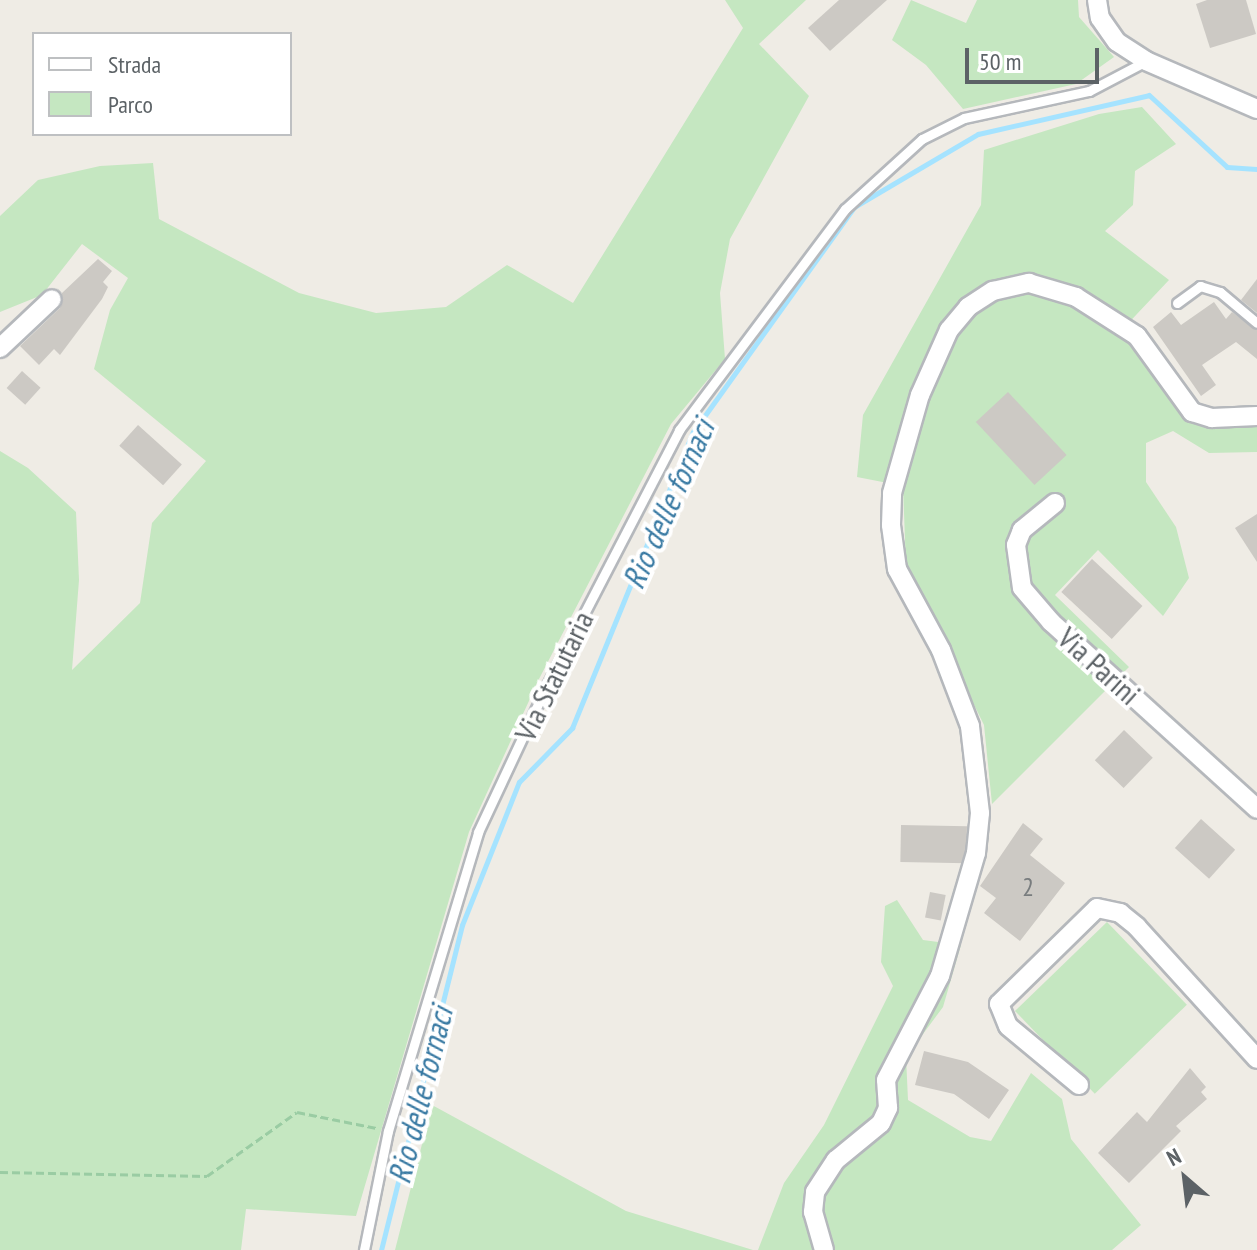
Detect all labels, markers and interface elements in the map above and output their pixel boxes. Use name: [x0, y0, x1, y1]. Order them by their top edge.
legend: [32, 32, 292, 136]
scale bar: [969, 32, 1103, 82]
text: 50 m: [979, 46, 1021, 77]
text: Strada: [108, 49, 161, 80]
text: Parco: [108, 89, 153, 120]
water label: Rio delle fornaci: [614, 414, 722, 594]
street label: Via Statutaria: [507, 605, 601, 747]
street label: Via Parini: [1051, 620, 1147, 712]
house number: 2: [1022, 871, 1034, 903]
water label: Rio delle fornaci: [380, 1003, 460, 1187]
north arrow: [1145, 1138, 1225, 1218]
text: N: [1162, 1142, 1186, 1172]

